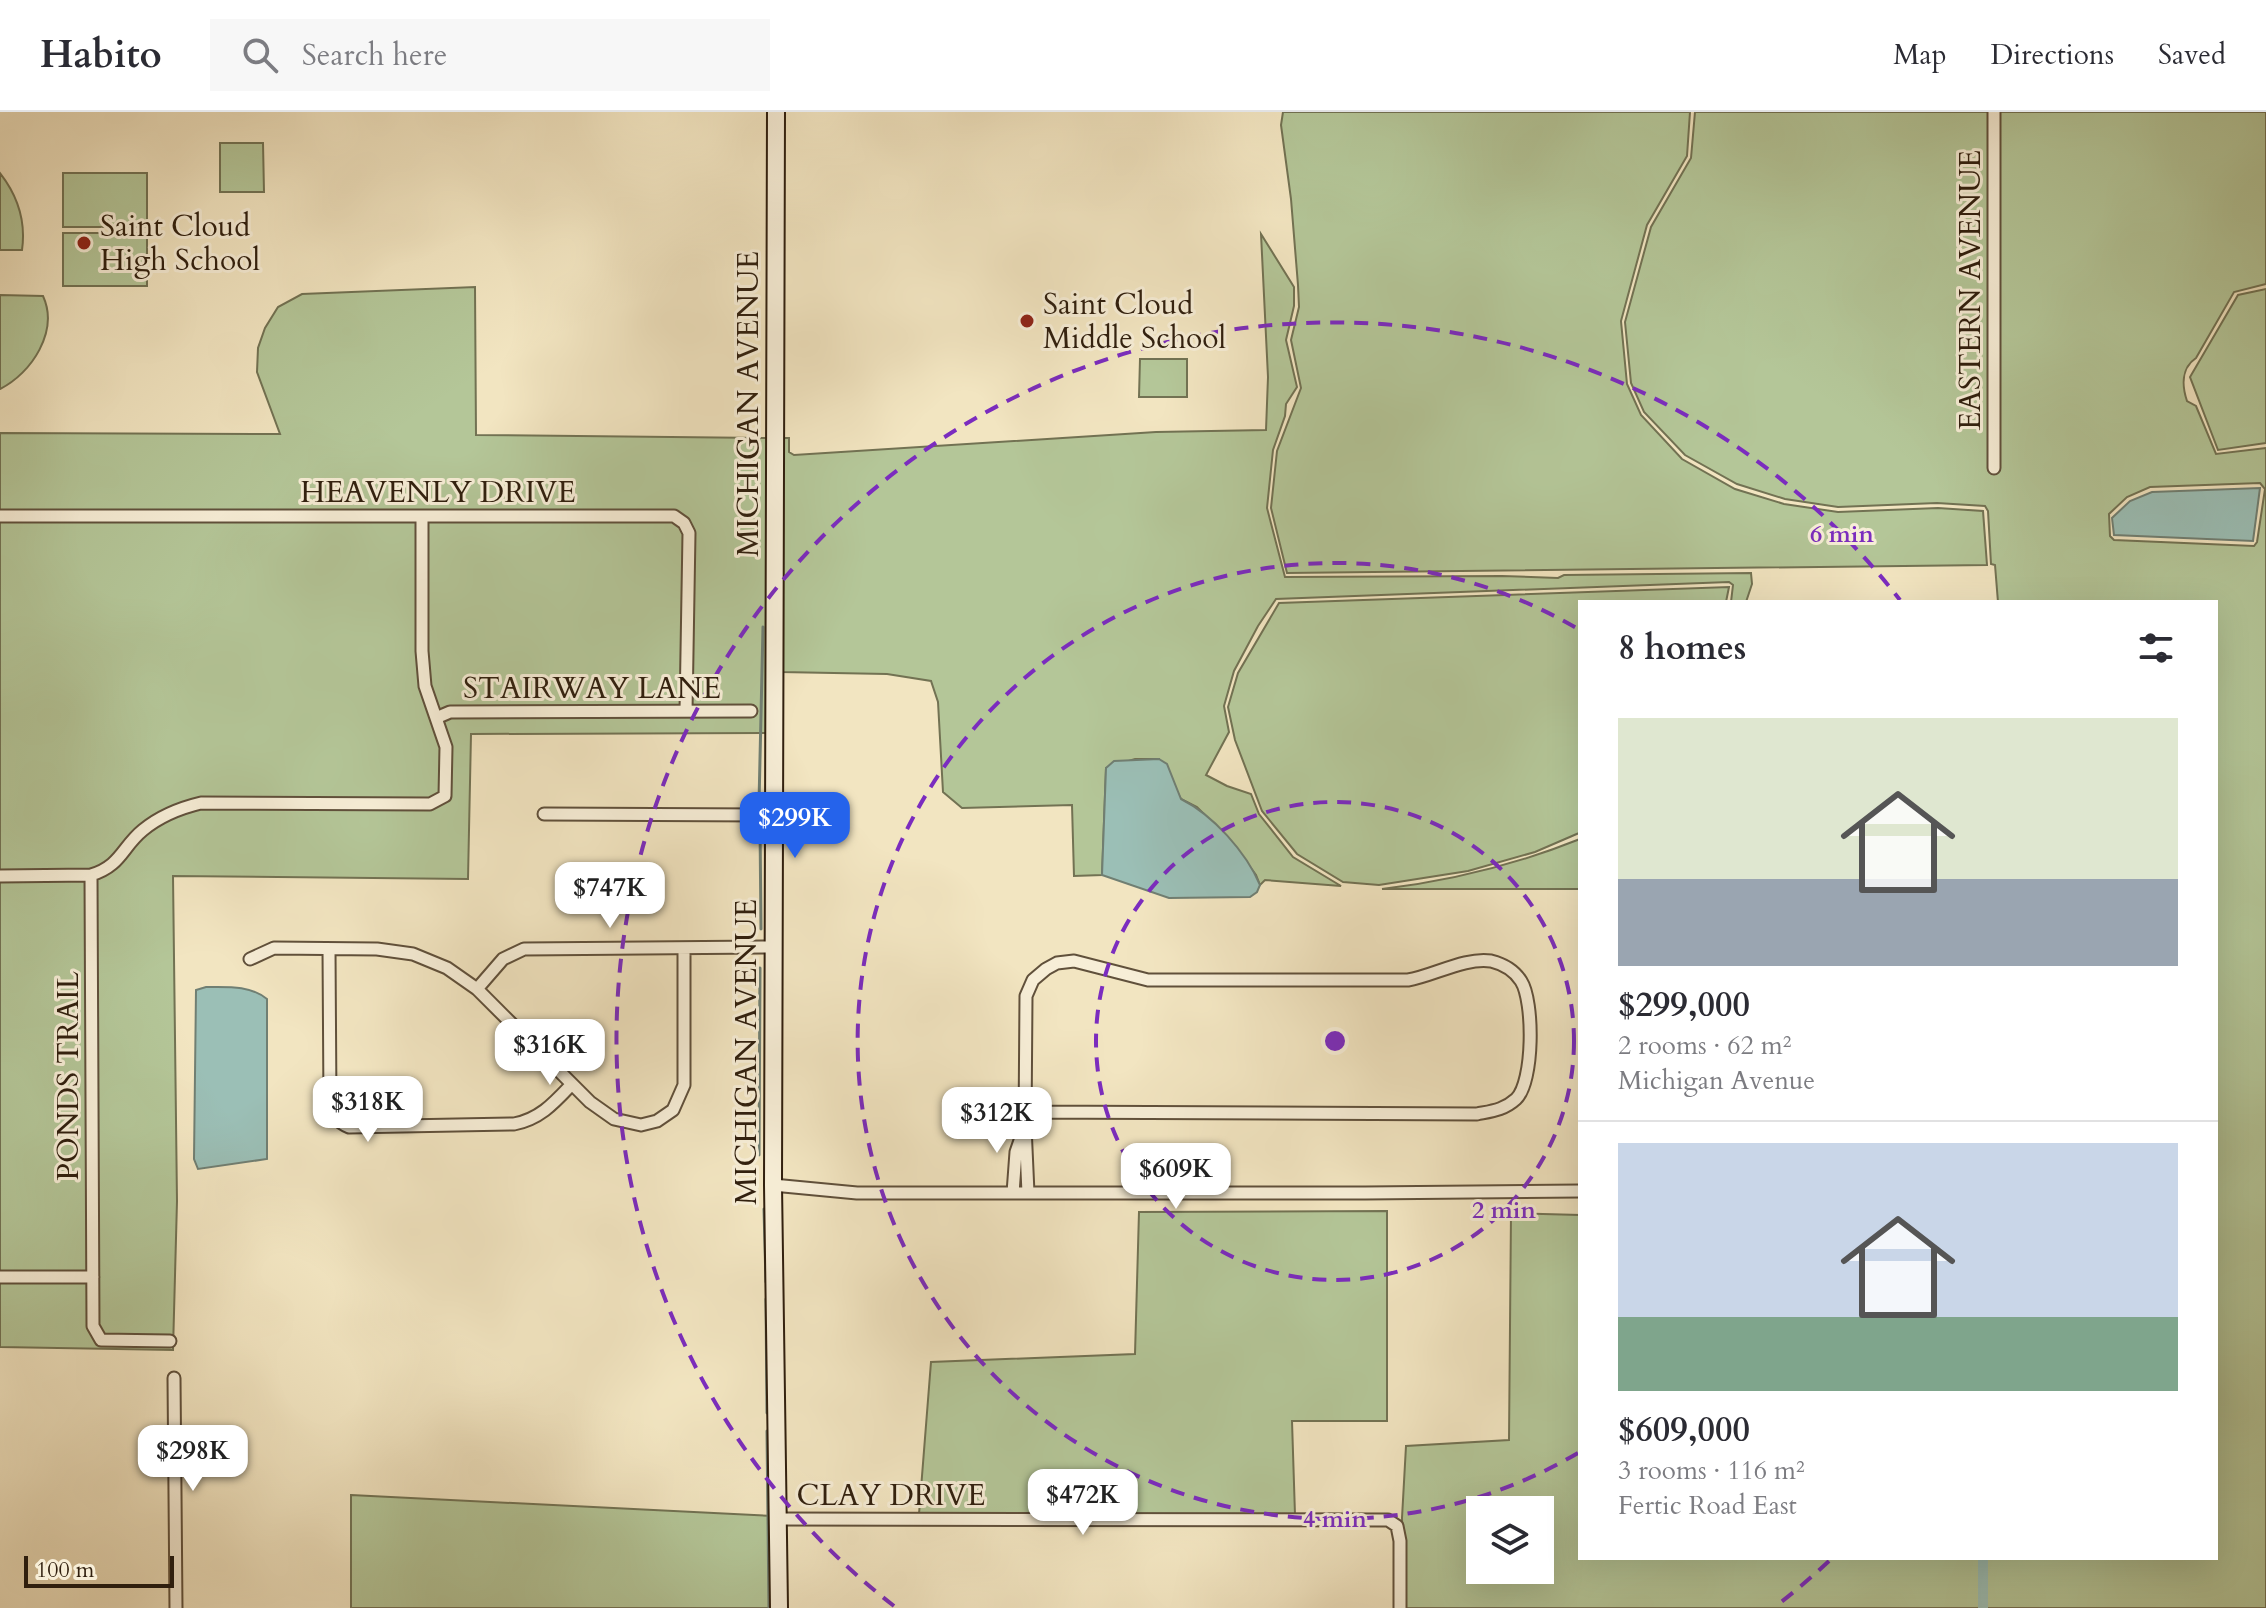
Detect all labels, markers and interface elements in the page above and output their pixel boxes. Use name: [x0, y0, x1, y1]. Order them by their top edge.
search box: [210, 19, 770, 91]
text: Habito: [40, 29, 162, 81]
icon: search: [238, 33, 282, 77]
text: Search here: [302, 35, 447, 76]
text: Map: [1893, 36, 1947, 74]
text: Directions: [1991, 36, 2114, 74]
text: Saved: [2158, 36, 2226, 74]
street label: EASTERN AVENUE: [1950, 150, 1991, 430]
place label: Saint Cloud High School: [100, 206, 260, 281]
marker: Saint Cloud High School: [75, 234, 93, 252]
street label: MICHIGAN AVENUE: [728, 251, 769, 557]
place label: Saint Cloud Middle School: [1043, 284, 1227, 359]
marker: Saint Cloud Middle School: [1018, 312, 1036, 330]
street label: HEAVENLY DRIVE: [300, 472, 576, 513]
text: 6 min: [1810, 518, 1875, 551]
text: 8 homes: [1618, 625, 1746, 671]
icon: filters: [2134, 626, 2178, 670]
street label: STAIRWAY LANE: [463, 668, 721, 709]
icon: home: [1826, 770, 1970, 914]
pin: $299K: [739, 792, 851, 860]
text: $299K: [758, 800, 832, 835]
pin: $747K: [554, 862, 666, 930]
text: $747K: [573, 870, 647, 905]
street label: MICHIGAN AVENUE: [726, 899, 767, 1205]
street label: PONDS TRAIL: [48, 971, 89, 1181]
text: $299,000: [1618, 982, 1750, 1028]
pin: $316K: [494, 1019, 606, 1087]
text: $316K: [513, 1027, 587, 1062]
centre of rings: [1321, 1027, 1349, 1055]
text: 2 rooms · 62 m²: [1618, 1028, 1791, 1063]
text: Michigan Avenue: [1618, 1063, 1815, 1098]
pin: $318K: [312, 1076, 424, 1144]
text: $318K: [331, 1084, 405, 1119]
pin: $312K: [941, 1087, 1053, 1155]
text: $312K: [960, 1095, 1034, 1130]
pin: $609K: [1120, 1143, 1232, 1211]
text: $609K: [1139, 1151, 1213, 1186]
text: 2 min: [1472, 1194, 1537, 1227]
icon: home: [1826, 1195, 1970, 1339]
text: $609,000: [1618, 1407, 1750, 1453]
pin: $298K: [137, 1425, 249, 1493]
text: $298K: [156, 1433, 230, 1468]
text: 3 rooms · 116 m²: [1618, 1453, 1805, 1488]
pin: $472K: [1027, 1469, 1139, 1537]
street label: CLAY DRIVE: [797, 1475, 985, 1516]
text: $472K: [1046, 1477, 1120, 1512]
text: Fertic Road East: [1618, 1488, 1797, 1523]
map controls: [1466, 1496, 1554, 1584]
button: layers: [1466, 1496, 1554, 1584]
text: 4 min: [1303, 1503, 1368, 1536]
scale bar: [24, 1552, 174, 1588]
text: 100 m: [36, 1555, 94, 1585]

